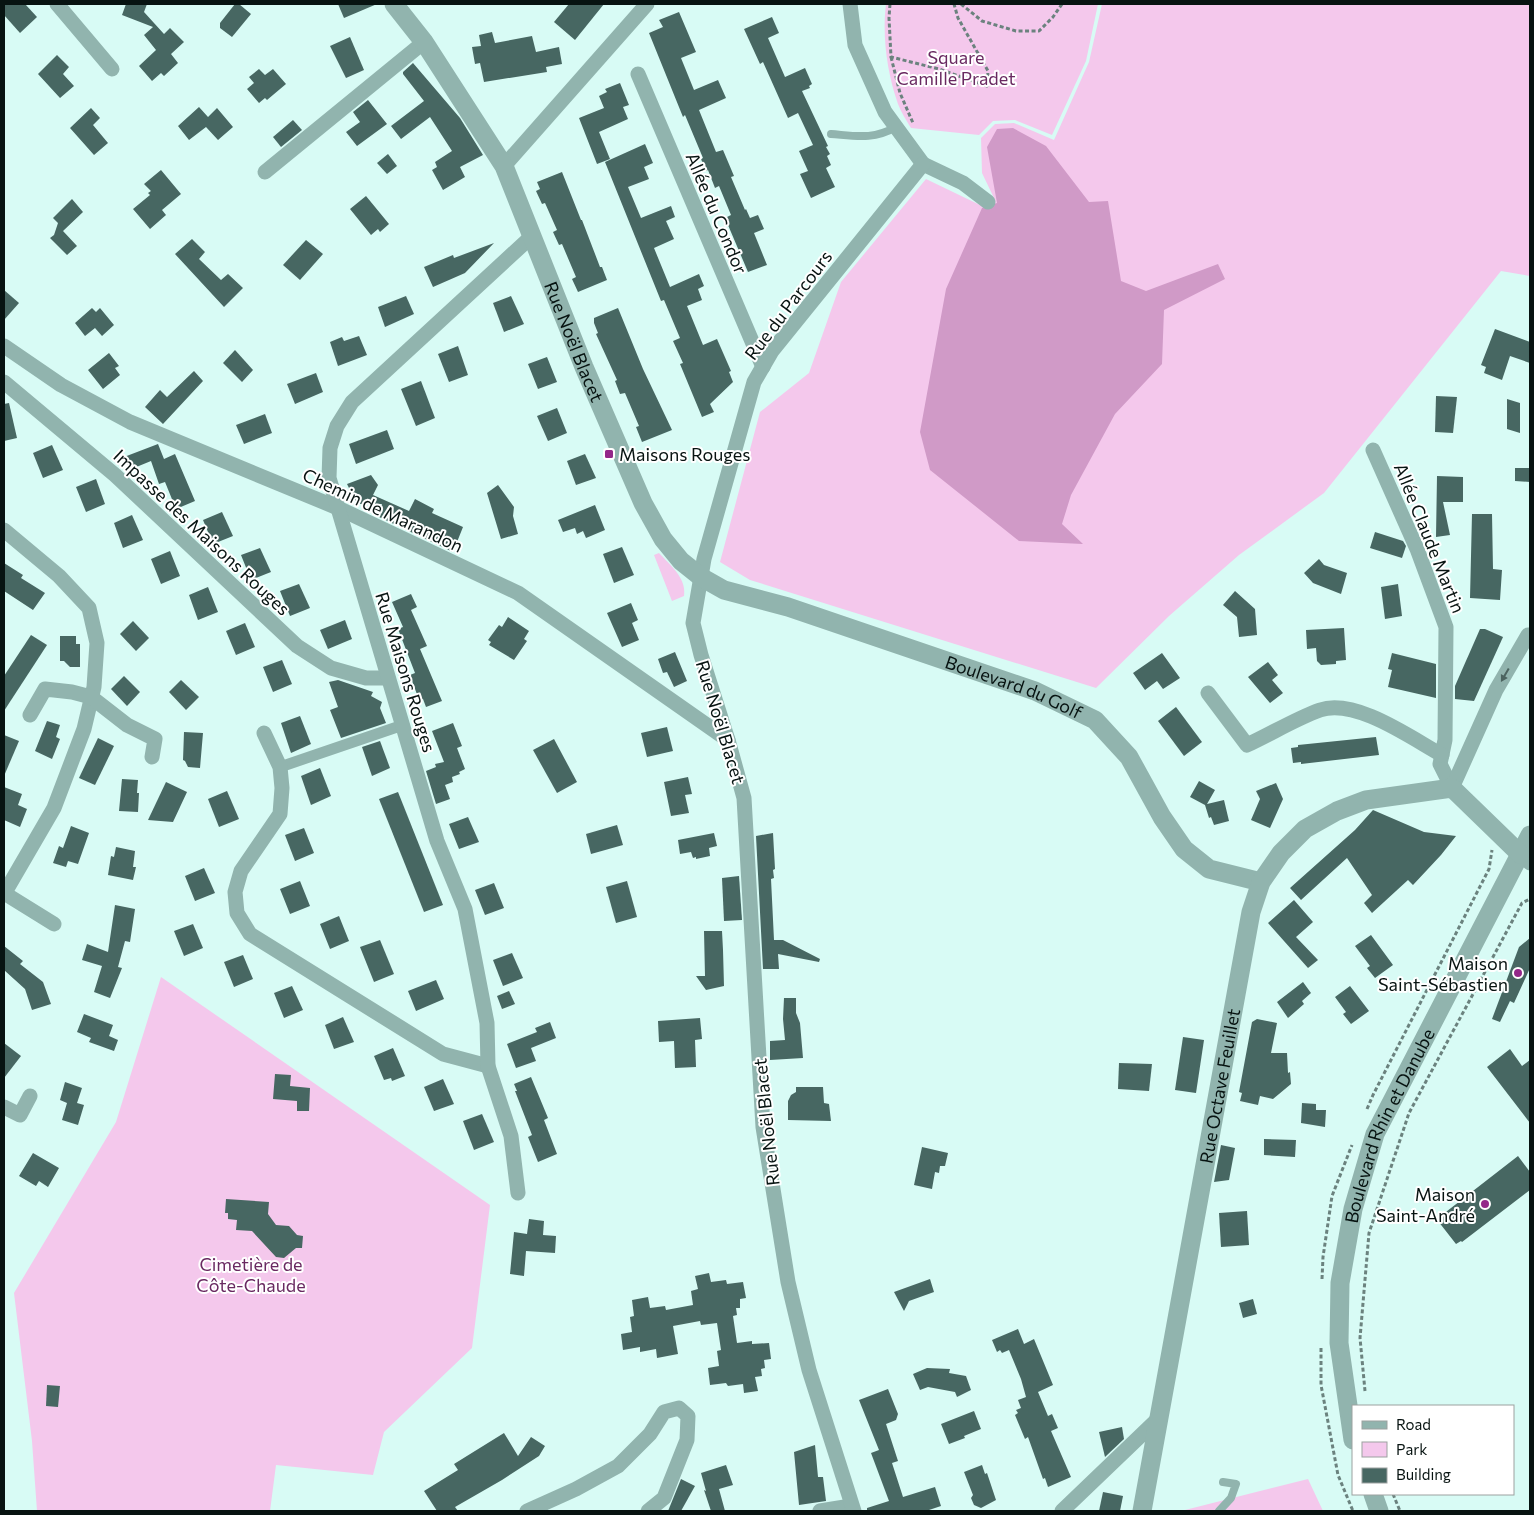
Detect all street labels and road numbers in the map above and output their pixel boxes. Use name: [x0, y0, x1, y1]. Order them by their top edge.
street label: Allée du Condor: [682, 149, 752, 277]
street label: Rue du Parcours: [740, 246, 836, 364]
street label: Rue Noël Blacet: [540, 278, 609, 405]
street label: Impasse des Maisons Rouges: [109, 444, 295, 620]
street label: Allée Claude Martin: [1390, 460, 1470, 616]
street label: Chemin de Marandon: [299, 463, 467, 557]
street label: Rue Maisons Rouges: [371, 589, 441, 755]
street label: Boulevard du Golf: [943, 650, 1087, 724]
street label: Rue Noël Blacet: [692, 658, 750, 786]
street label: Rue Octave Feuillet: [1194, 1007, 1244, 1165]
street label: Boulevard Rhin et Danube: [1340, 1025, 1439, 1225]
street label: Rue Noël Blacet: [748, 1057, 784, 1187]

